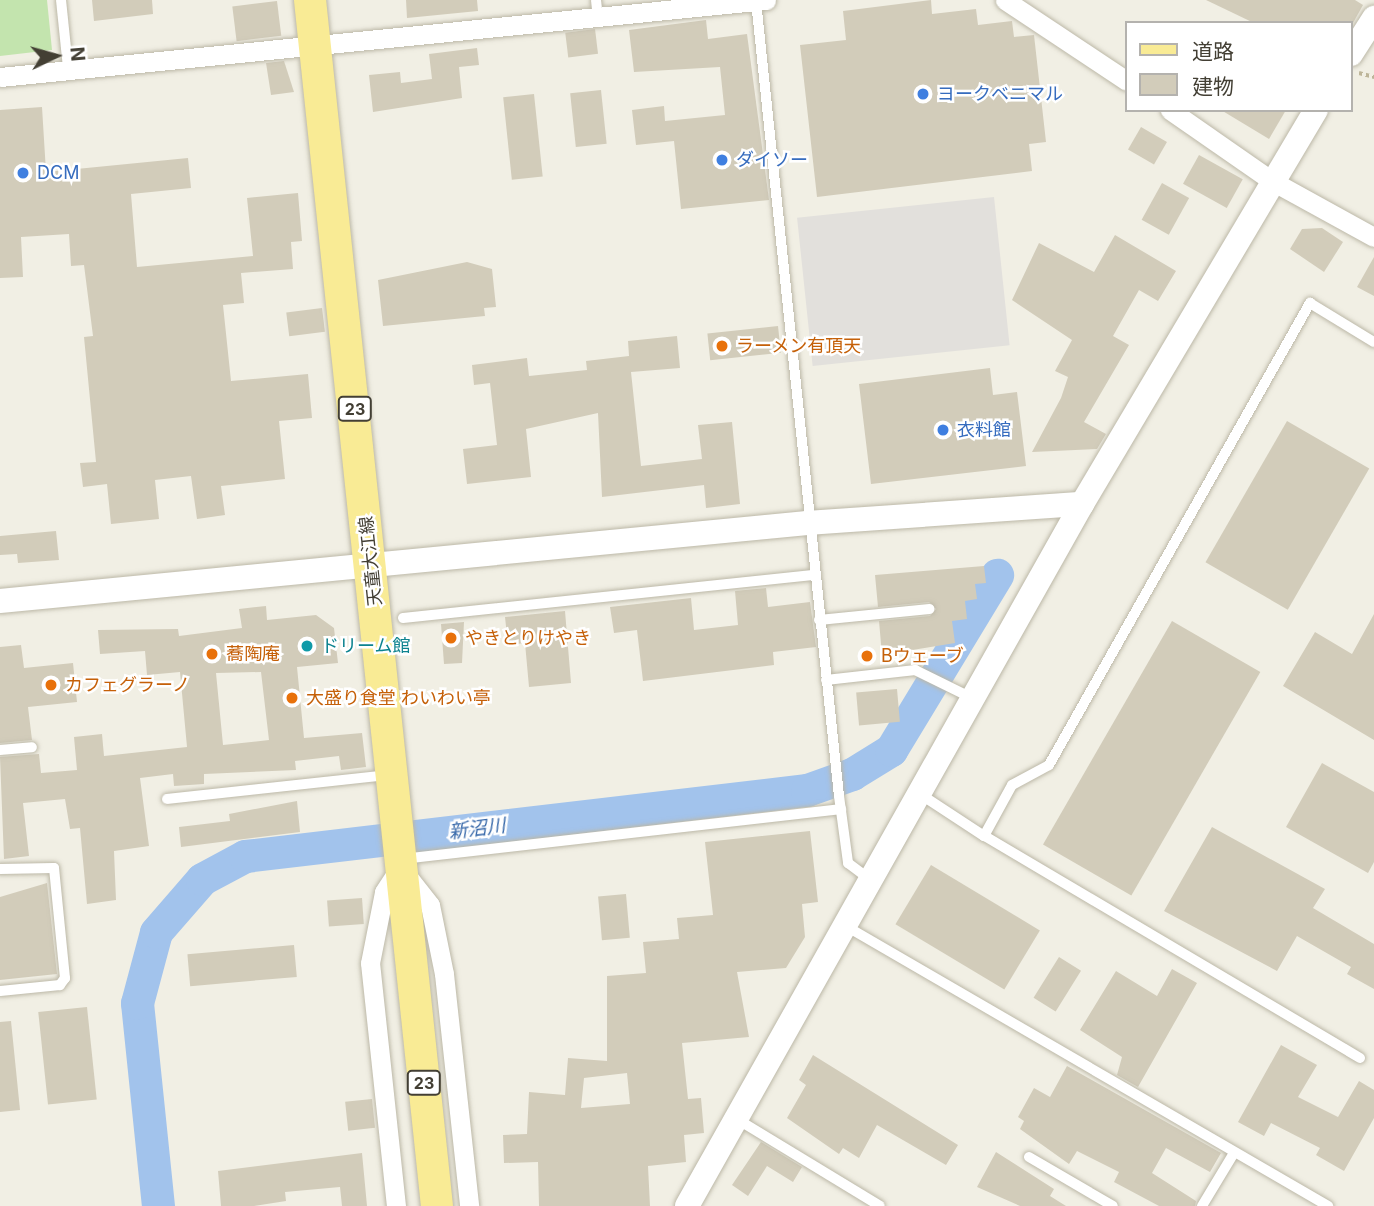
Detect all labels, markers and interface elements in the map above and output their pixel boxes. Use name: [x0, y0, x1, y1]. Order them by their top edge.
north arrow: [21, 21, 91, 91]
legend: [1126, 21, 1353, 112]
text: 道路: [1192, 39, 1234, 64]
text: N: [65, 46, 90, 62]
text: 建物: [1192, 74, 1234, 99]
place label: ヨークベニマル: [937, 83, 1063, 105]
marker: ヨークベニマル: [915, 86, 931, 102]
place label: ダイソー: [736, 149, 808, 171]
marker: ダイソー: [714, 152, 730, 168]
place label: DCM: [37, 162, 79, 184]
marker: DCM: [15, 165, 31, 181]
place label: ラーメン有頂天: [736, 335, 862, 357]
marker: ラーメン有頂天: [714, 338, 730, 354]
road number: 23: [338, 396, 372, 422]
place label: 衣料館: [957, 419, 1011, 441]
marker: 衣料館: [935, 422, 951, 438]
street label: 天童大江線: [356, 515, 386, 607]
place label: やきとりけやき: [465, 627, 591, 649]
marker: やきとりけやき: [443, 630, 459, 646]
place label: ドリーム館: [321, 635, 411, 657]
marker: ドリーム館: [299, 638, 315, 654]
place label: 蕎陶庵: [226, 643, 280, 665]
place label: Bウェーブ: [881, 645, 965, 667]
marker: 蕎陶庵: [204, 646, 220, 662]
marker: Bウェーブ: [859, 648, 875, 664]
place label: カフェグラーノ: [65, 674, 191, 696]
marker: カフェグラーノ: [43, 677, 59, 693]
place label: 大盛り食堂 わいわい亭: [306, 687, 491, 709]
marker: 大盛り食堂 わいわい亭: [284, 690, 300, 706]
water label: 新沼川: [447, 814, 507, 844]
road number: 23: [406, 1070, 442, 1096]

